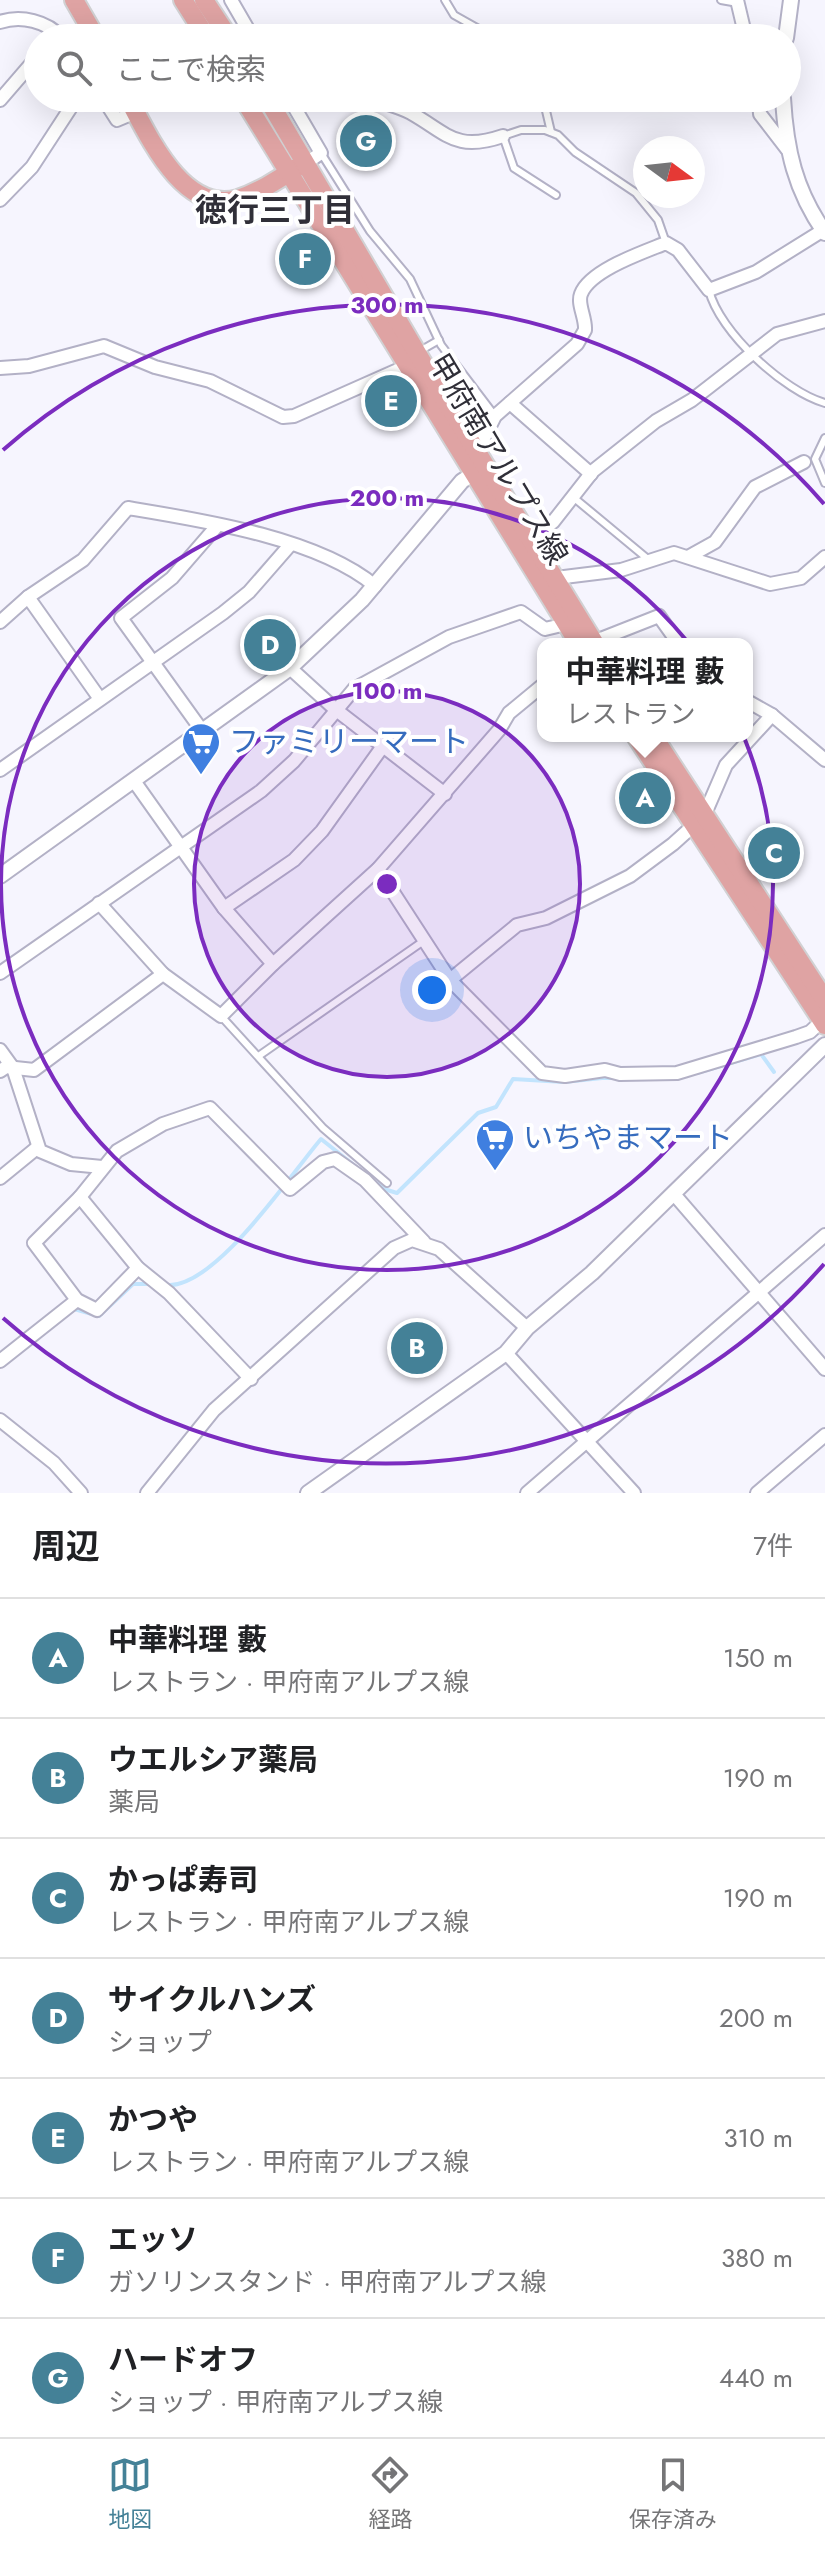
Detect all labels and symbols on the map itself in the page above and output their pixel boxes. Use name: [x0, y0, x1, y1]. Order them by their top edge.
pin: G: [340, 111, 392, 171]
north arrow: [633, 136, 705, 208]
district label: 徳行三丁目: [195, 187, 355, 233]
pin: F: [279, 229, 331, 289]
text: 300 m: [350, 287, 424, 322]
street label: 甲府南アルプス線: [418, 345, 579, 573]
pin: E: [365, 371, 417, 431]
text: 200 m: [350, 480, 424, 515]
pin: D: [244, 615, 296, 675]
text: 100 m: [352, 673, 422, 708]
place label: ファミリーマート: [229, 720, 469, 763]
supermarket icon: ファミリーマート: [180, 721, 222, 776]
pin: A: [619, 768, 671, 828]
pin: C: [748, 823, 800, 883]
centre of rings: [373, 870, 401, 898]
your location: [412, 970, 452, 1010]
place label: いちやまマート: [523, 1116, 733, 1159]
supermarket icon: いちやまマート: [474, 1117, 516, 1172]
pin: B: [391, 1318, 443, 1378]

